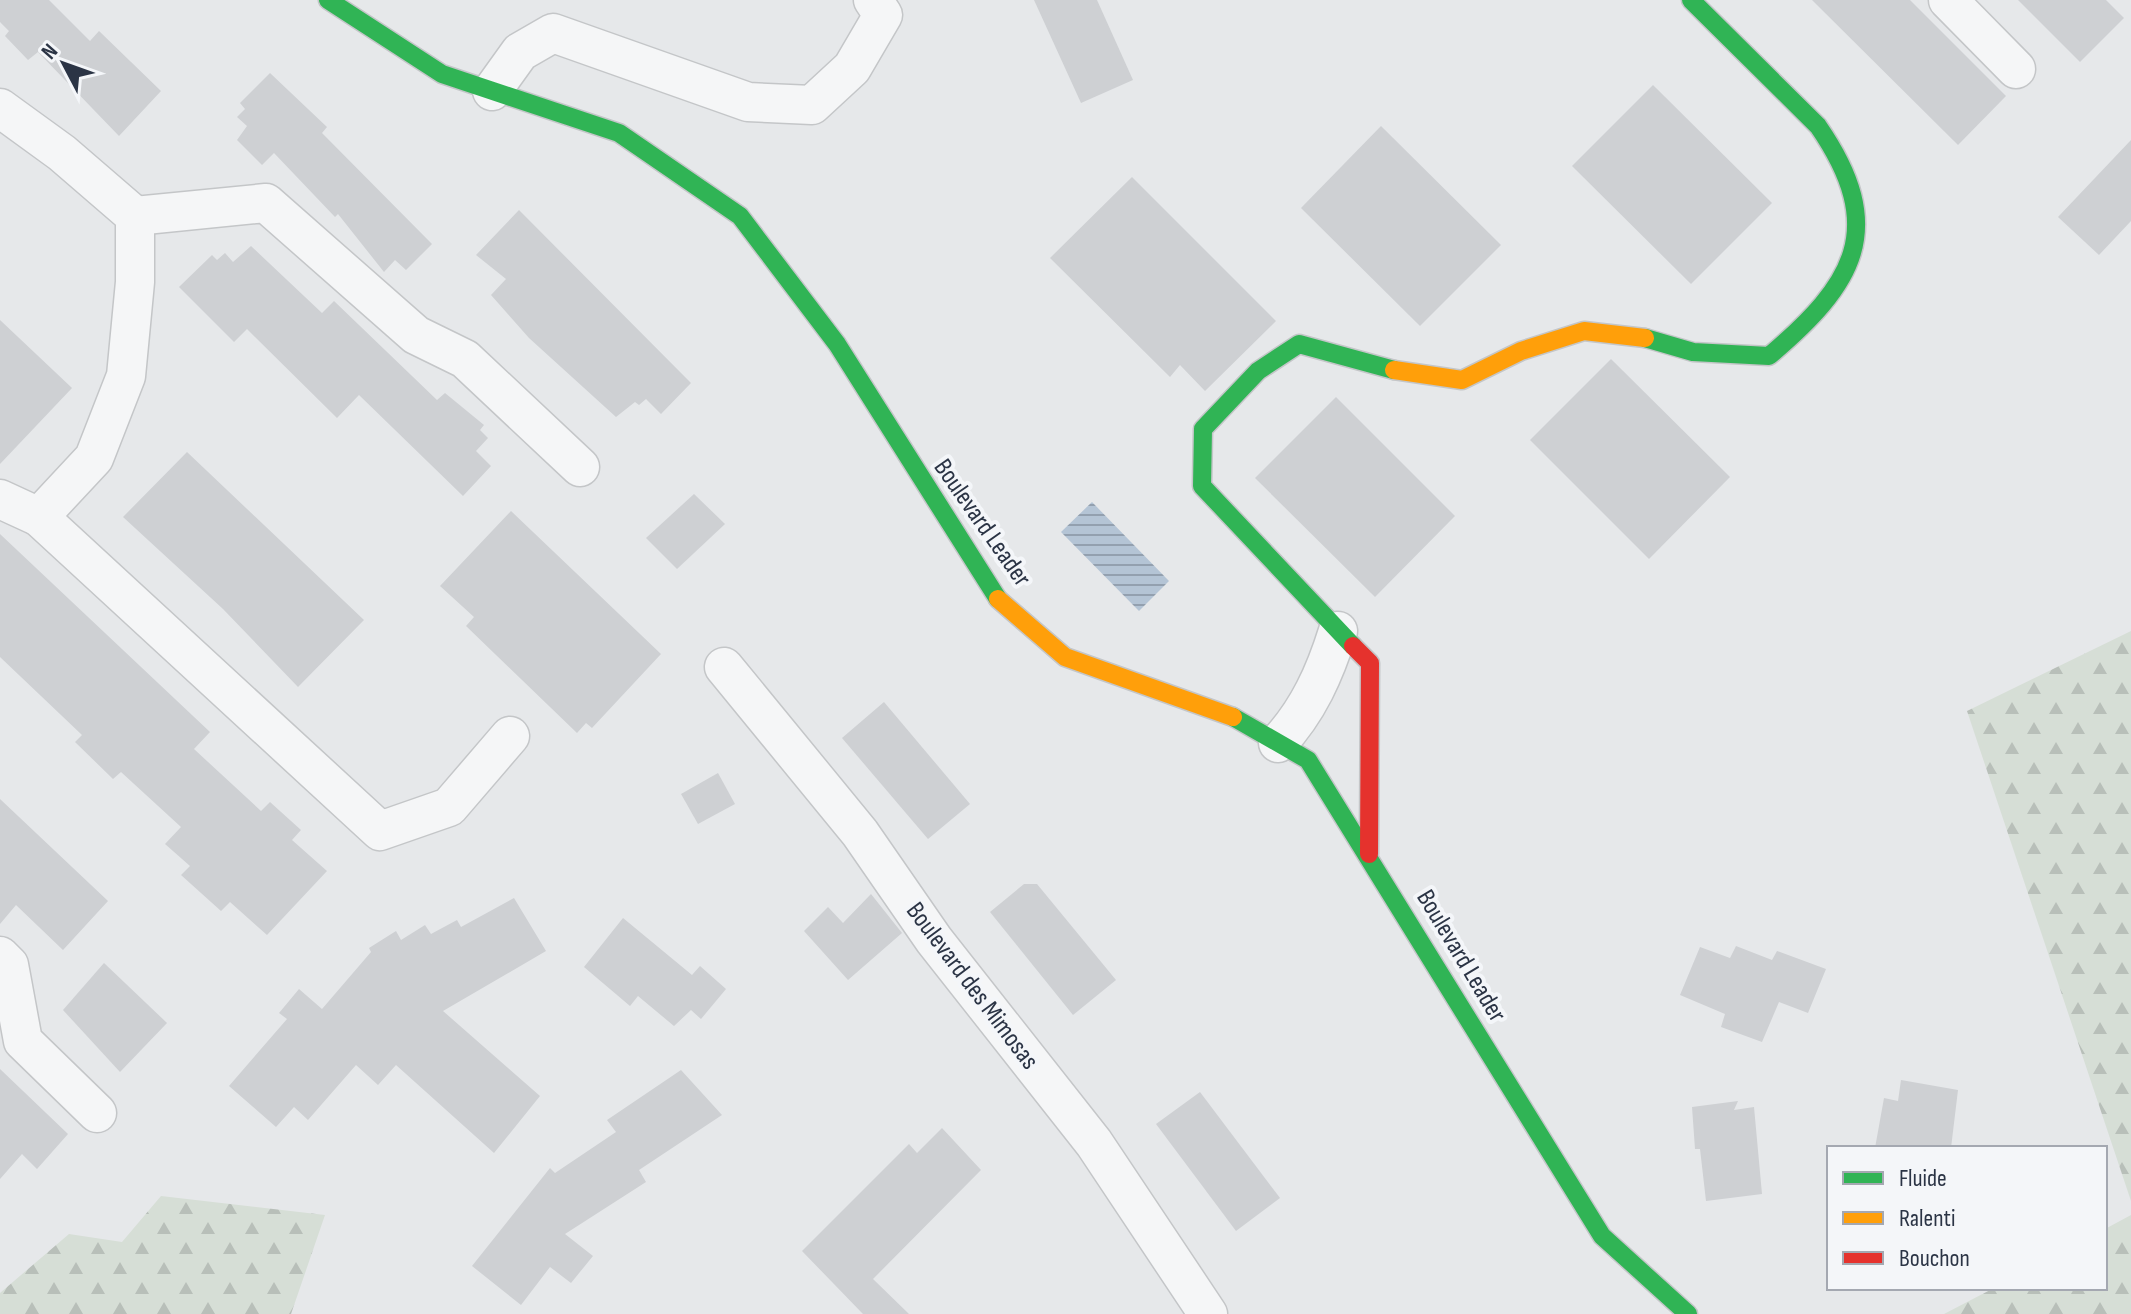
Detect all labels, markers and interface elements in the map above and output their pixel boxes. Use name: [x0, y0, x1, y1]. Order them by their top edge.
north arrow: [24, 24, 104, 104]
text: N: [36, 39, 64, 65]
street label: Boulevard Leader: [927, 453, 1038, 593]
street label: Boulevard Leader: [1409, 884, 1513, 1028]
street label: Boulevard des Mimosas: [899, 896, 1045, 1076]
legend: [1827, 1146, 2107, 1290]
text: Fluide: [1899, 1164, 1947, 1193]
text: Ralenti: [1899, 1204, 1955, 1233]
text: Bouchon: [1899, 1244, 1970, 1273]

